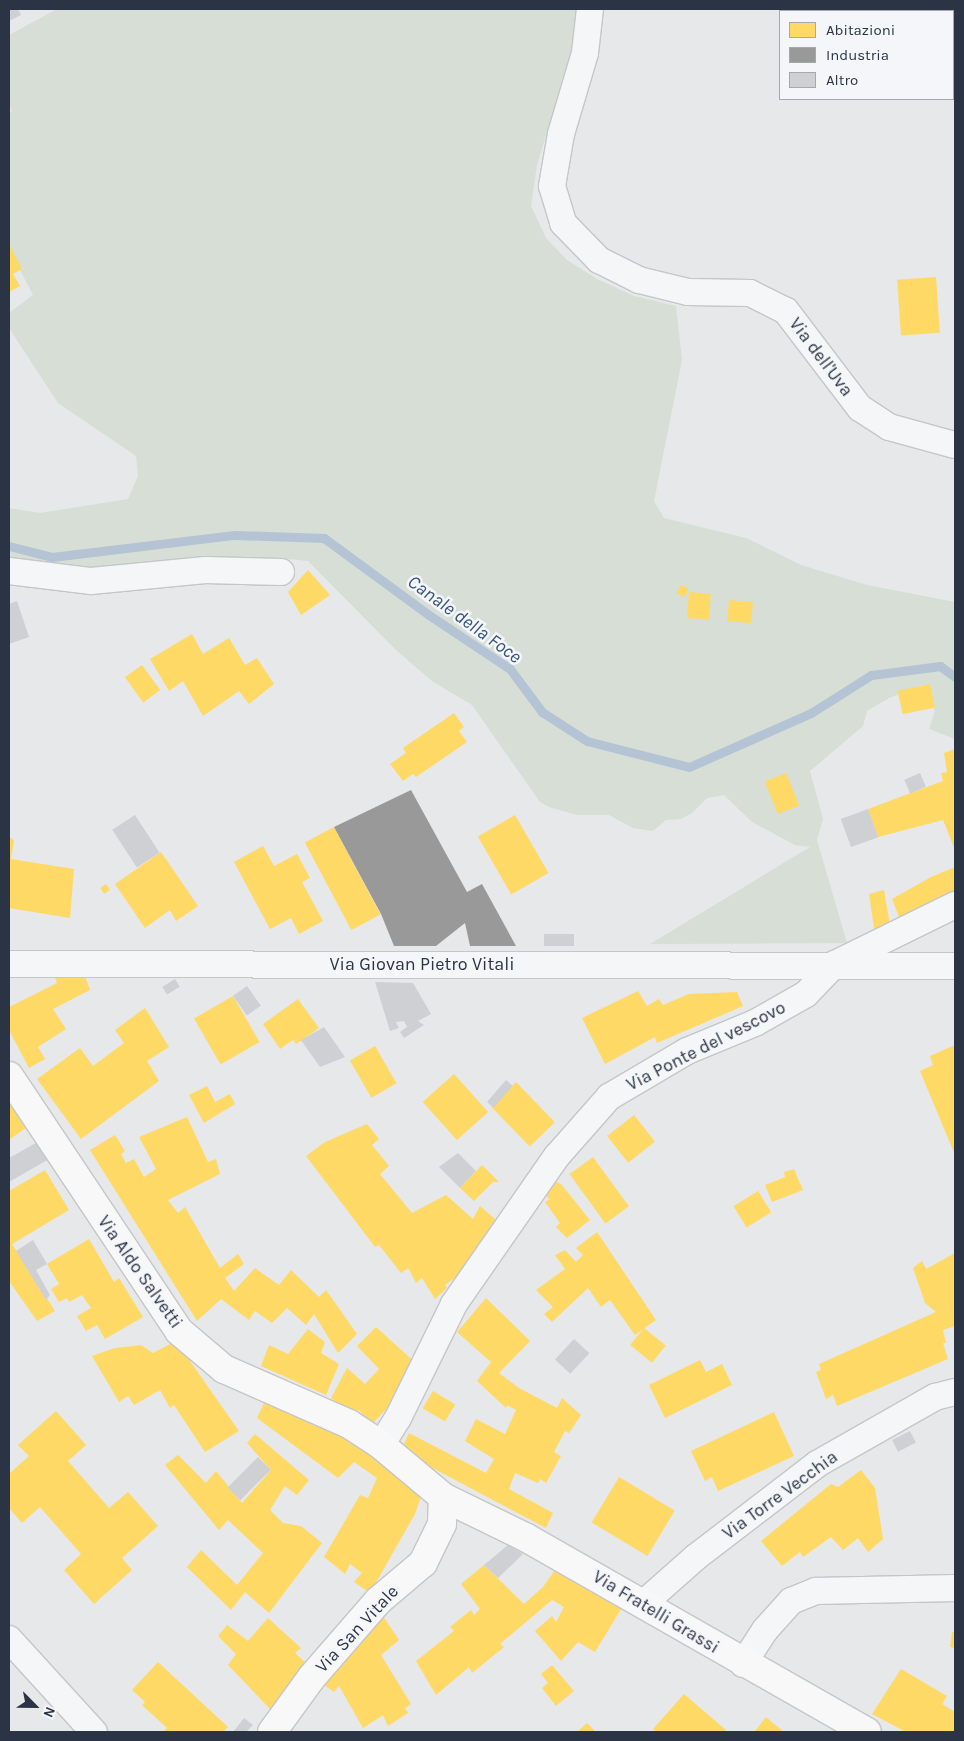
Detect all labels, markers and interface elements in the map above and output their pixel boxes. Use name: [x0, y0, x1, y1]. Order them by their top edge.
legend: [779, 10, 954, 100]
text: Abitazioni: [826, 21, 895, 39]
text: Industria: [826, 46, 889, 64]
text: Altro: [826, 71, 858, 89]
street label: Via dell'Uva: [784, 313, 858, 401]
water label: Canale della Foce: [403, 571, 525, 669]
street label: Via Giovan Pietro Vitali: [329, 953, 515, 975]
street label: Via Ponte del vescovo: [623, 997, 789, 1095]
street label: Via Aldo Salvetti: [93, 1211, 187, 1333]
street label: Via Torre Vecchia: [718, 1446, 842, 1544]
street label: Via Fratelli Grassi: [589, 1566, 723, 1658]
street label: Via San Vitale: [311, 1581, 403, 1677]
north arrow: [10, 1681, 60, 1731]
text: N: [39, 1704, 59, 1720]

